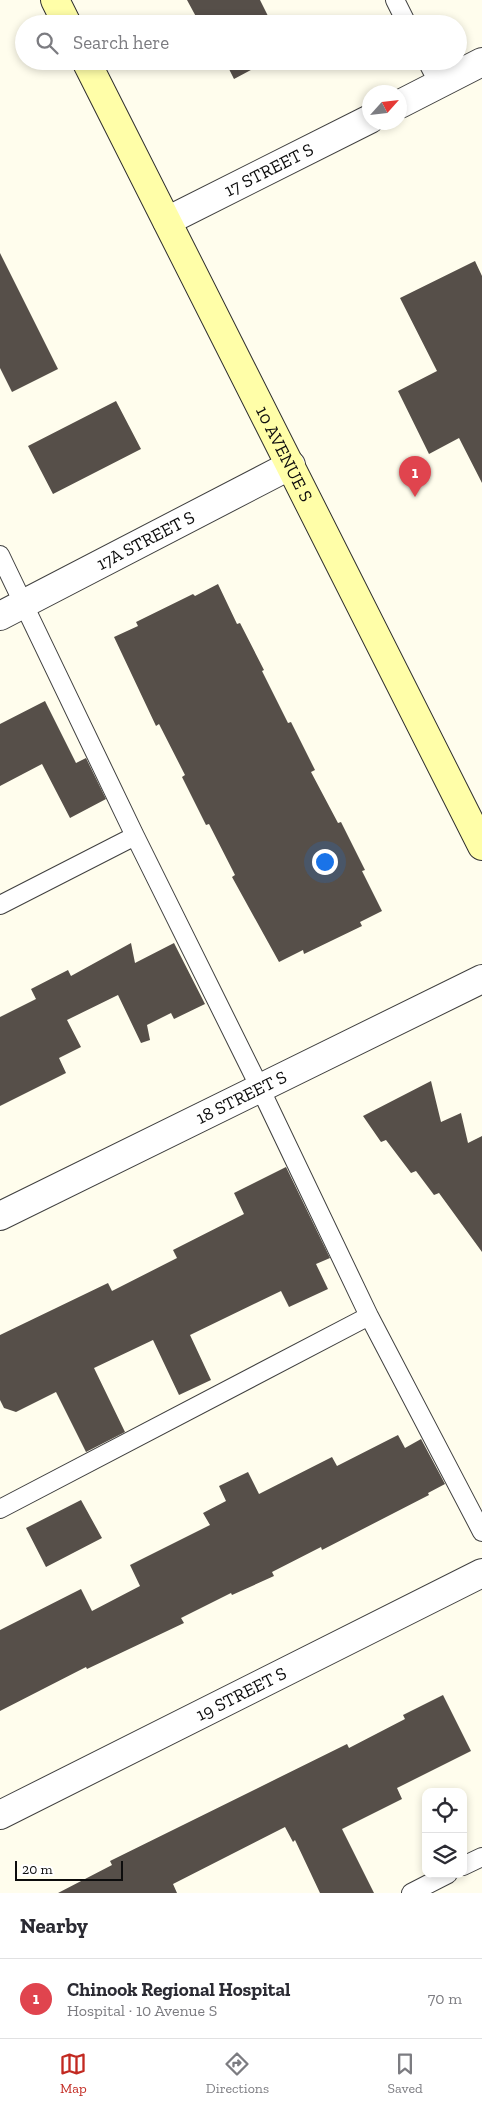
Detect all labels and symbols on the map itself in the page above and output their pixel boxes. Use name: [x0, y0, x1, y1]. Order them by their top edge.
north arrow: [362, 85, 407, 130]
street label: 17 STREET S: [221, 138, 317, 201]
street label: 10 AVENUE S: [251, 402, 317, 505]
pin: 1: [399, 456, 431, 497]
street label: 17A STREET S: [93, 506, 198, 575]
your location: [312, 849, 338, 875]
street label: 18 STREET S: [192, 1066, 290, 1129]
street label: 19 STREET S: [192, 1662, 290, 1726]
scale bar: [15, 1858, 122, 1881]

